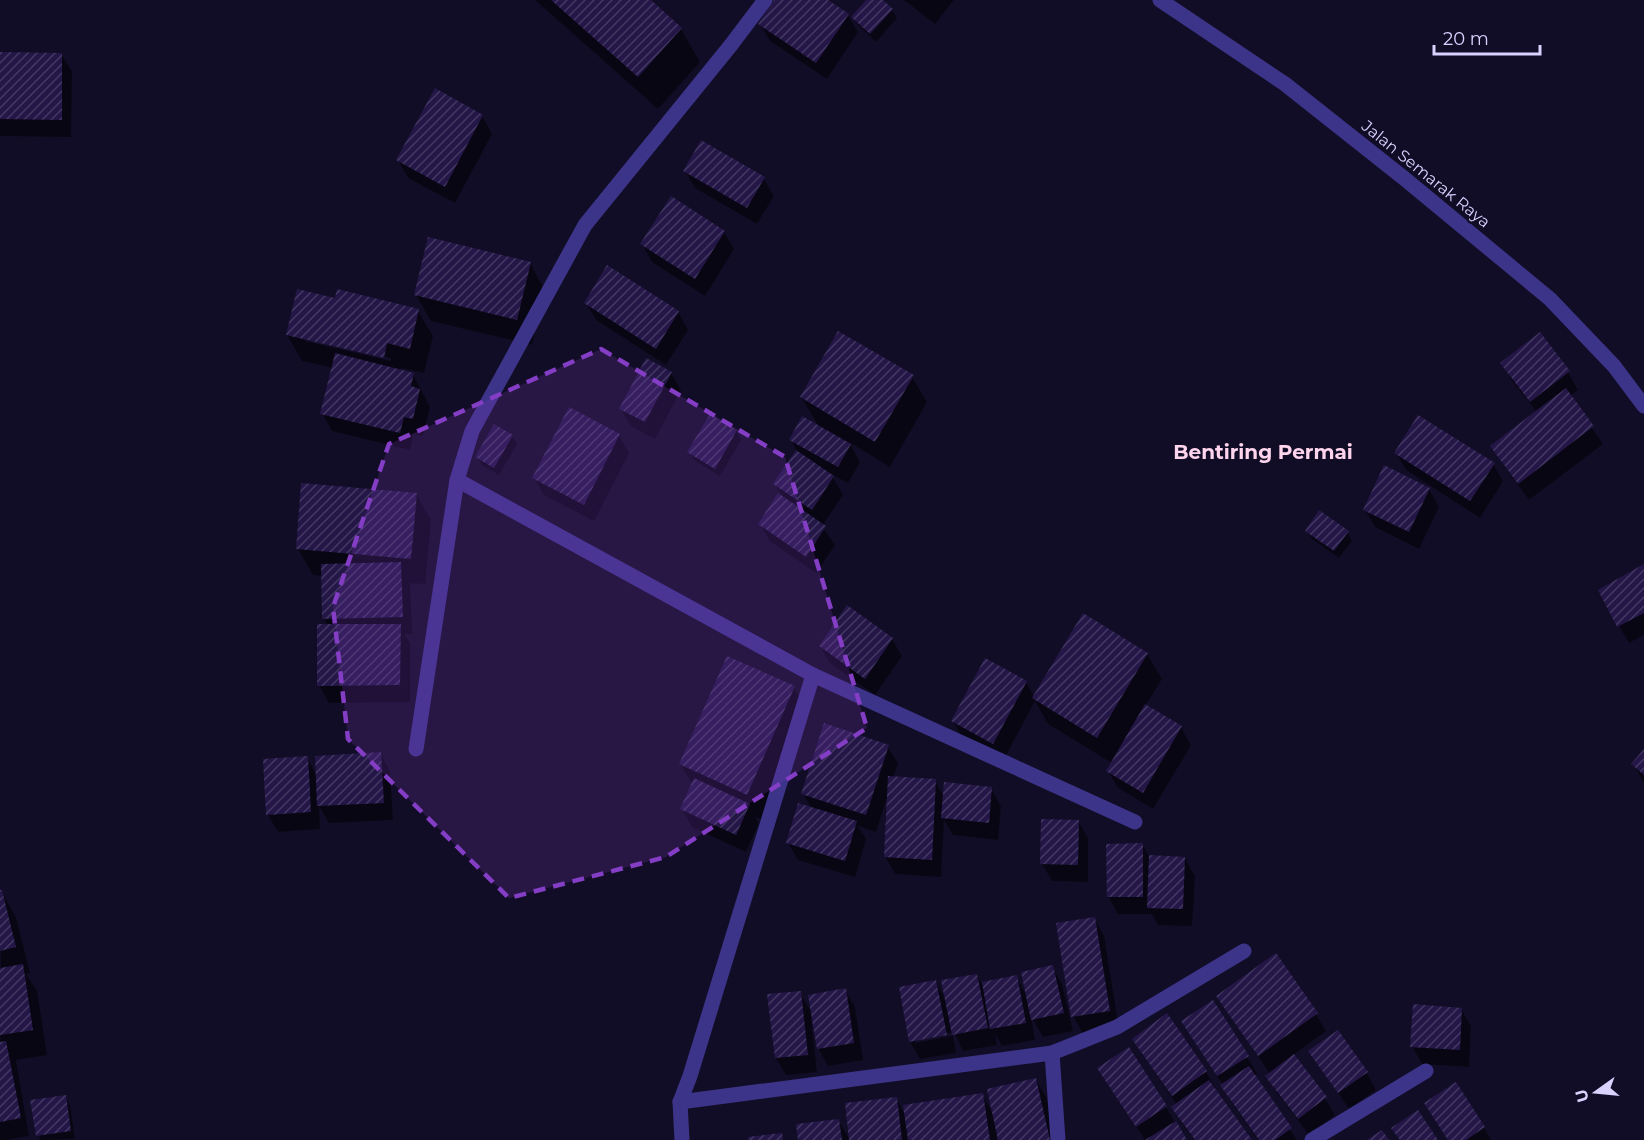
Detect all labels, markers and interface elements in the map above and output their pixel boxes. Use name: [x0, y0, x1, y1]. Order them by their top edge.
scale bar: [1434, 18, 1540, 56]
text: 20 m: [1443, 28, 1489, 50]
street label: Jalan Semarak Raya: [1357, 116, 1494, 232]
district label: Bentiring Permai: [1173, 440, 1353, 464]
north arrow: [1566, 1062, 1626, 1122]
text: U: [1571, 1087, 1593, 1104]

